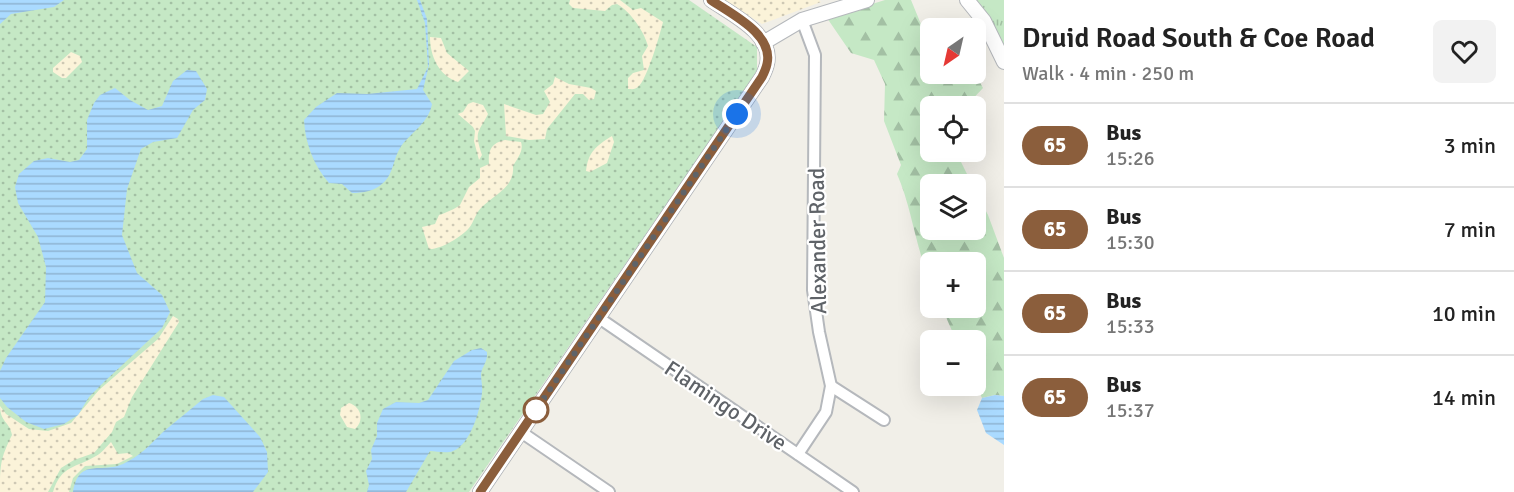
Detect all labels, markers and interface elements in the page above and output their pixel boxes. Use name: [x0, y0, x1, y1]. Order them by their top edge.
north arrow: [920, 18, 986, 84]
map controls: [920, 18, 986, 396]
button: heart: [1433, 20, 1496, 83]
text: Druid Road South & Coe Road: [1022, 21, 1375, 55]
text: Walk · 4 min · 250 m: [1022, 61, 1194, 86]
button: locate: [920, 96, 986, 162]
your location: [722, 99, 752, 129]
text: Bus: [1106, 119, 1141, 146]
text: 65: [1044, 132, 1066, 158]
text: 3 min: [1444, 132, 1496, 159]
text: 15:26: [1106, 146, 1155, 171]
street label: Alexander Road: [803, 168, 832, 314]
button: layers: [920, 174, 986, 240]
text: Bus: [1106, 203, 1141, 230]
text: 65: [1044, 216, 1066, 242]
text: 7 min: [1444, 216, 1496, 243]
text: 15:30: [1106, 230, 1155, 255]
button: +: [920, 252, 986, 318]
text: Bus: [1106, 287, 1141, 314]
text: 65: [1044, 300, 1066, 326]
text: 10 min: [1432, 300, 1496, 327]
text: 15:33: [1106, 314, 1155, 339]
button: −: [920, 330, 986, 396]
street label: Flamingo Drive: [659, 355, 792, 456]
text: Bus: [1106, 371, 1141, 398]
text: 65: [1044, 384, 1066, 410]
text: 14 min: [1432, 384, 1496, 411]
unlabelled marker: [523, 397, 549, 423]
text: 15:37: [1106, 398, 1155, 423]

